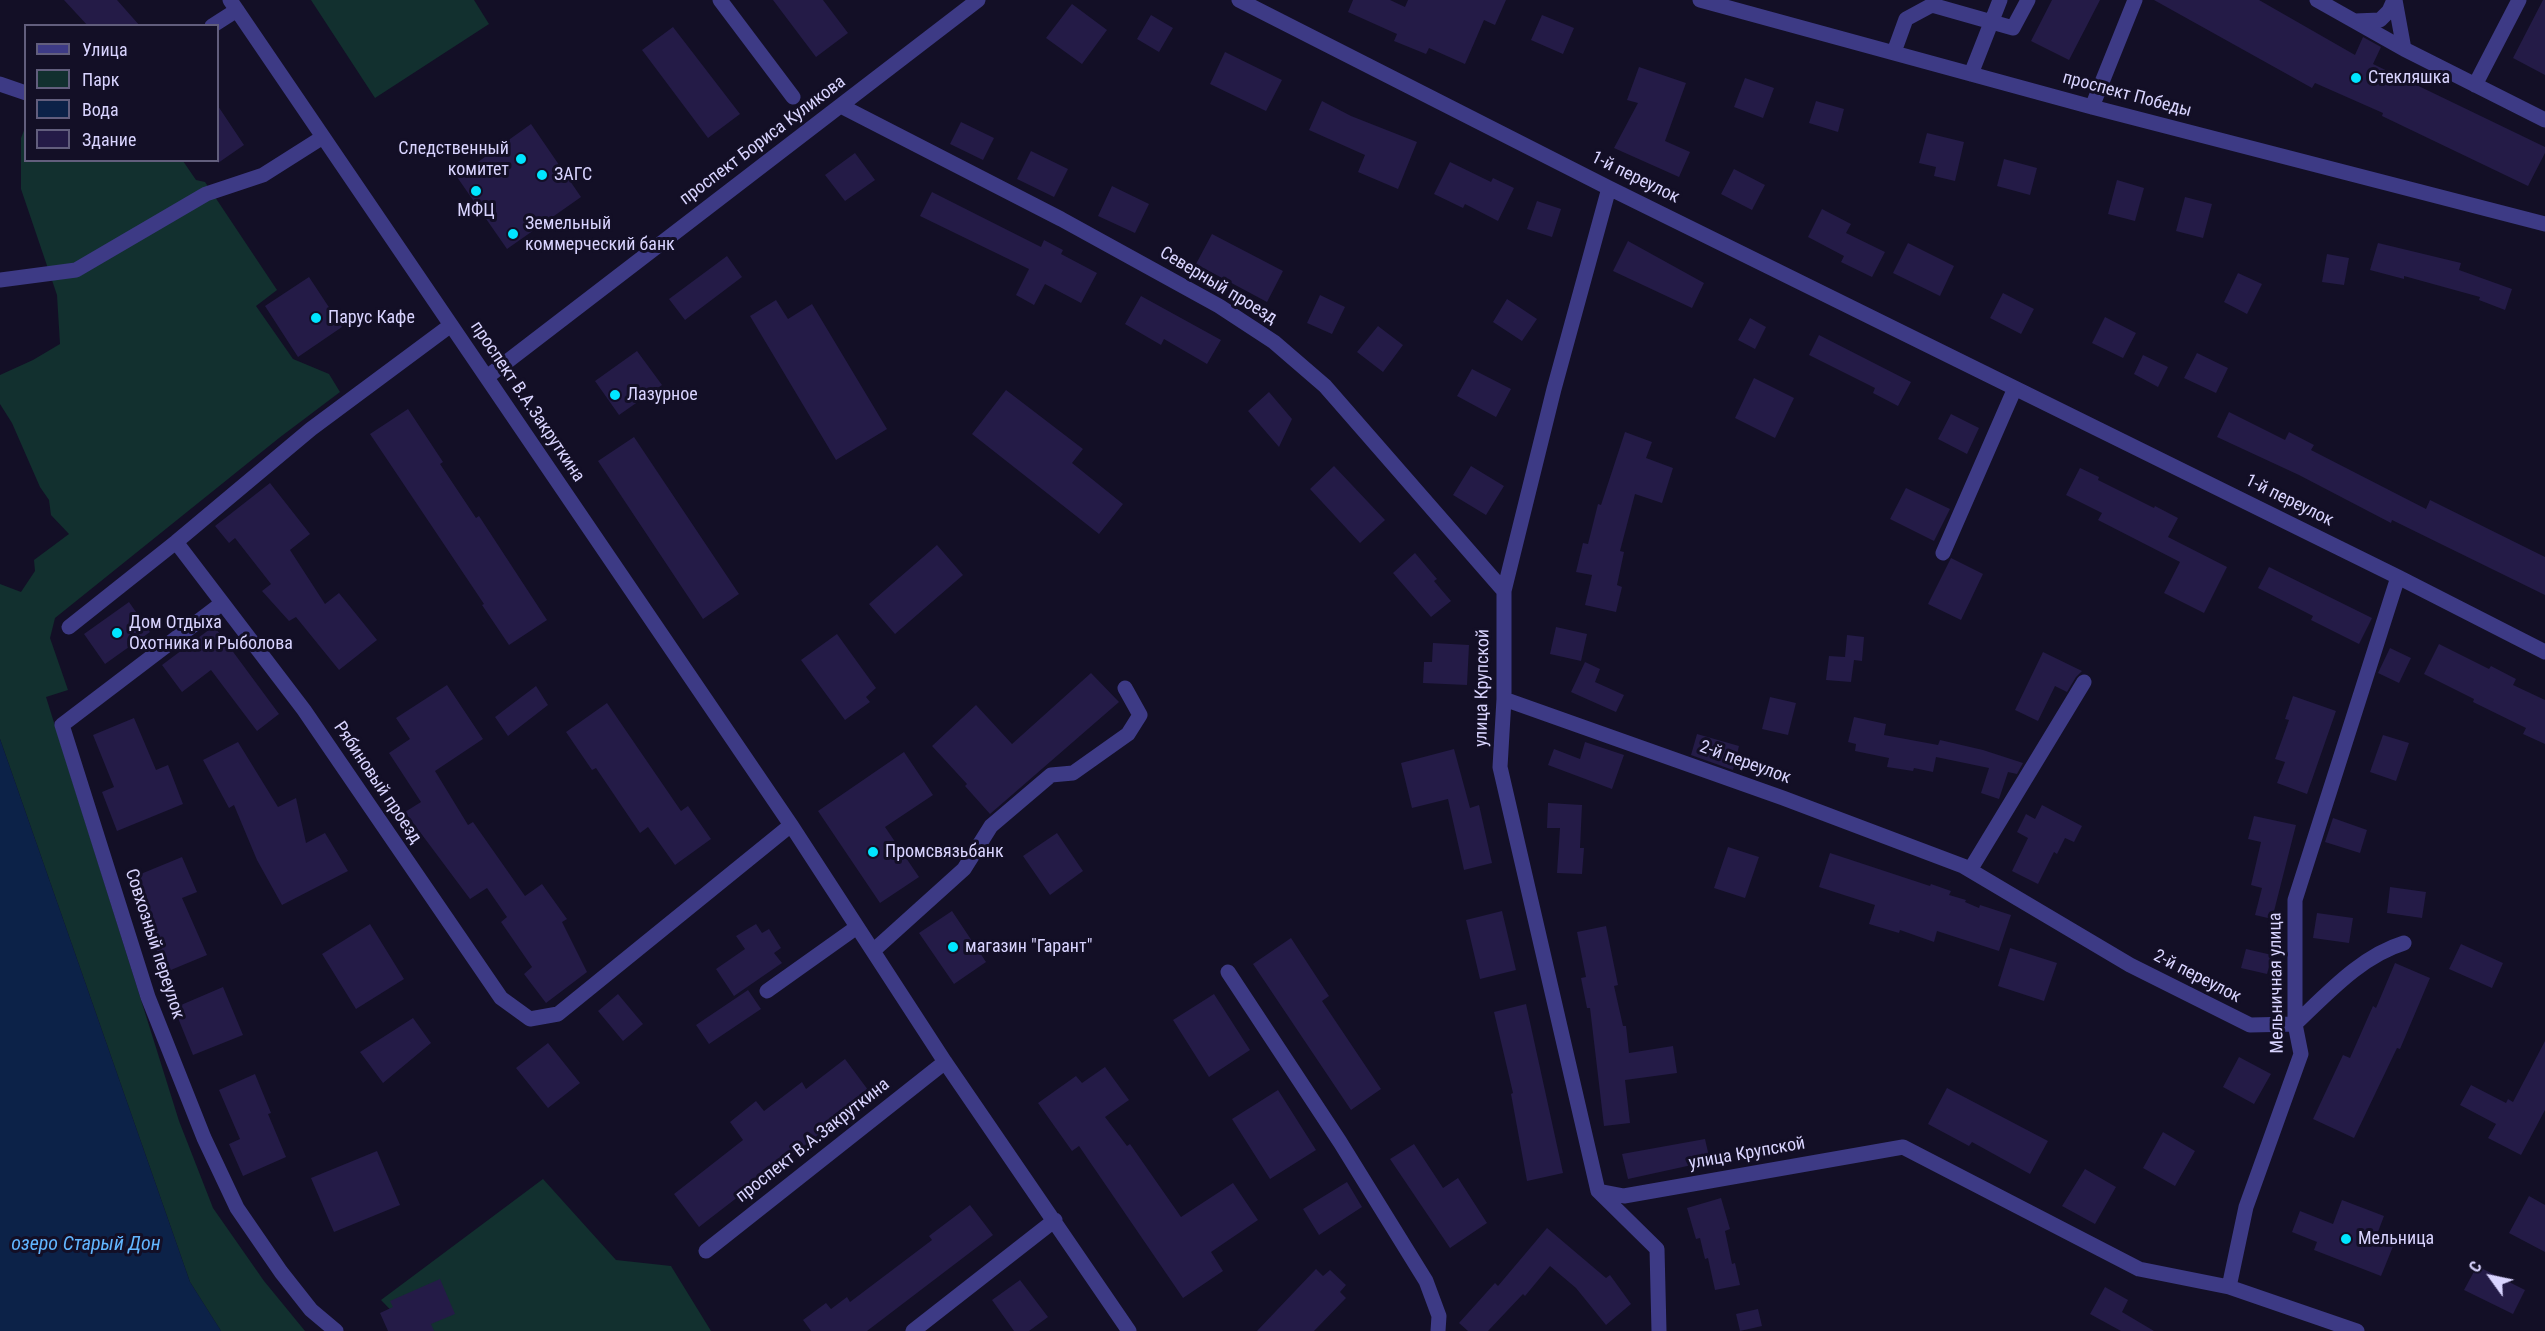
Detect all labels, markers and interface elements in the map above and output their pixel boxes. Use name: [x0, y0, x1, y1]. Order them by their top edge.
legend: [24, 24, 219, 162]
text: Улица: [82, 39, 128, 60]
street label: проспект Победы: [2060, 67, 2194, 123]
place label: Стекляшка: [2368, 67, 2450, 89]
text: Парк: [82, 69, 119, 90]
marker: Стекляшка: [2349, 71, 2363, 85]
street label: проспект Бориса Куликова: [676, 72, 850, 210]
text: Вода: [82, 99, 119, 120]
text: Здание: [82, 129, 136, 150]
place label: Следственный комитет: [398, 138, 509, 180]
street label: 1-й переулок: [1587, 147, 1683, 209]
marker: Следственный комитет: [514, 152, 528, 166]
place label: ЗАГС: [554, 164, 592, 186]
marker: ЗАГС: [535, 168, 549, 182]
marker: МФЦ: [469, 184, 483, 198]
place label: МФЦ: [457, 200, 495, 222]
place label: Земельный коммерческий банк: [525, 213, 675, 256]
marker: Земельный коммерческий банк: [506, 227, 520, 241]
street label: Северный проезд: [1155, 243, 1281, 329]
place label: Парус Кафе: [328, 307, 415, 329]
marker: Парус Кафе: [309, 311, 323, 325]
street label: проспект В.А.Закруткина: [465, 318, 589, 486]
place label: Лазурное: [627, 384, 698, 406]
marker: Лазурное: [608, 388, 622, 402]
street label: 1-й переулок: [2241, 470, 2337, 532]
place label: Дом Отдыха Охотника и Рыболова: [129, 612, 293, 654]
marker: Дом Отдыха Охотника и Рыболова: [110, 626, 124, 640]
street label: улица Крупской: [1471, 629, 1495, 747]
street label: Рябиновый проезд: [328, 718, 426, 848]
street label: 2-й переулок: [1696, 737, 1794, 789]
place label: Промсвязьбанк: [885, 841, 1004, 863]
marker: Промсвязьбанк: [866, 845, 880, 859]
street label: Совхозный переулок: [120, 866, 188, 1022]
street label: Мельничная улица: [2265, 912, 2289, 1054]
place label: магазин "Гарант": [965, 936, 1093, 958]
marker: магазин "Гарант": [946, 940, 960, 954]
street label: 2-й переулок: [2150, 946, 2244, 1008]
street label: проспект В.А.Закруткина: [732, 1074, 894, 1208]
street label: улица Крупской: [1687, 1133, 1807, 1175]
place label: Мельница: [2358, 1228, 2434, 1250]
marker: Мельница: [2339, 1232, 2353, 1246]
water label: озеро Старый Дон: [11, 1233, 161, 1257]
north arrow: [2461, 1247, 2521, 1307]
text: С: [2465, 1258, 2486, 1276]

